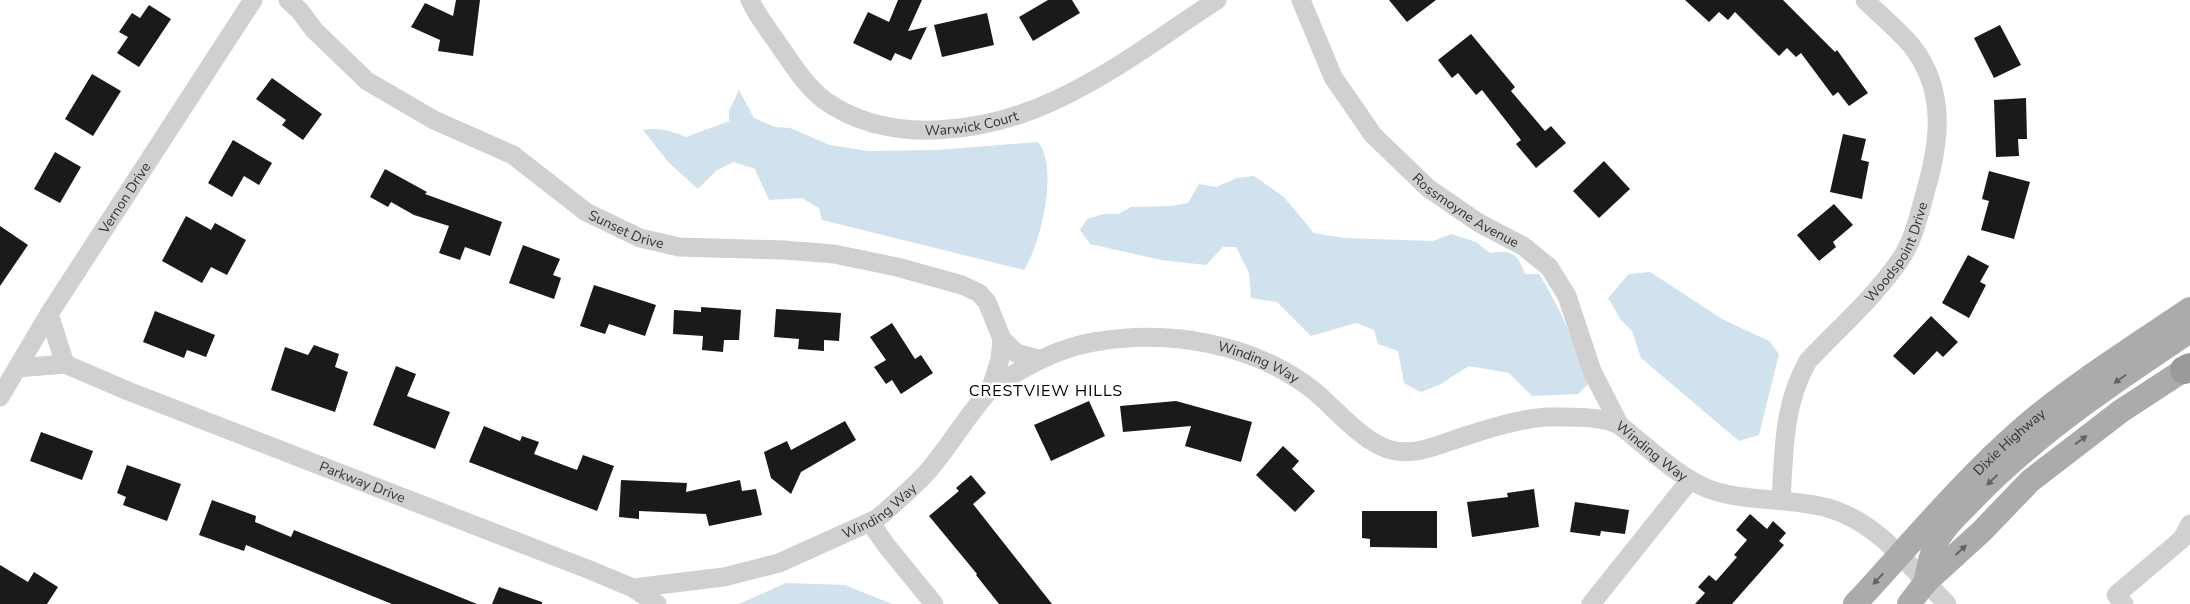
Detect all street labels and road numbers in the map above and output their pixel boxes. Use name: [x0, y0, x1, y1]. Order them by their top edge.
street label: Warwick Court: [925, 106, 1021, 140]
street label: Vernon Drive: [94, 159, 155, 238]
street label: Rossmoyne Avenue: [1408, 169, 1522, 252]
street label: Woodspoint Drive: [1861, 200, 1932, 307]
street label: Sunset Drive: [585, 206, 666, 253]
street label: Winding Way: [1216, 337, 1303, 388]
street label: Dixie Highway: [1969, 404, 2050, 480]
street label: Winding Way: [1612, 417, 1692, 486]
street label: Parkway Drive: [316, 457, 408, 508]
street label: Winding Way: [839, 479, 921, 543]

